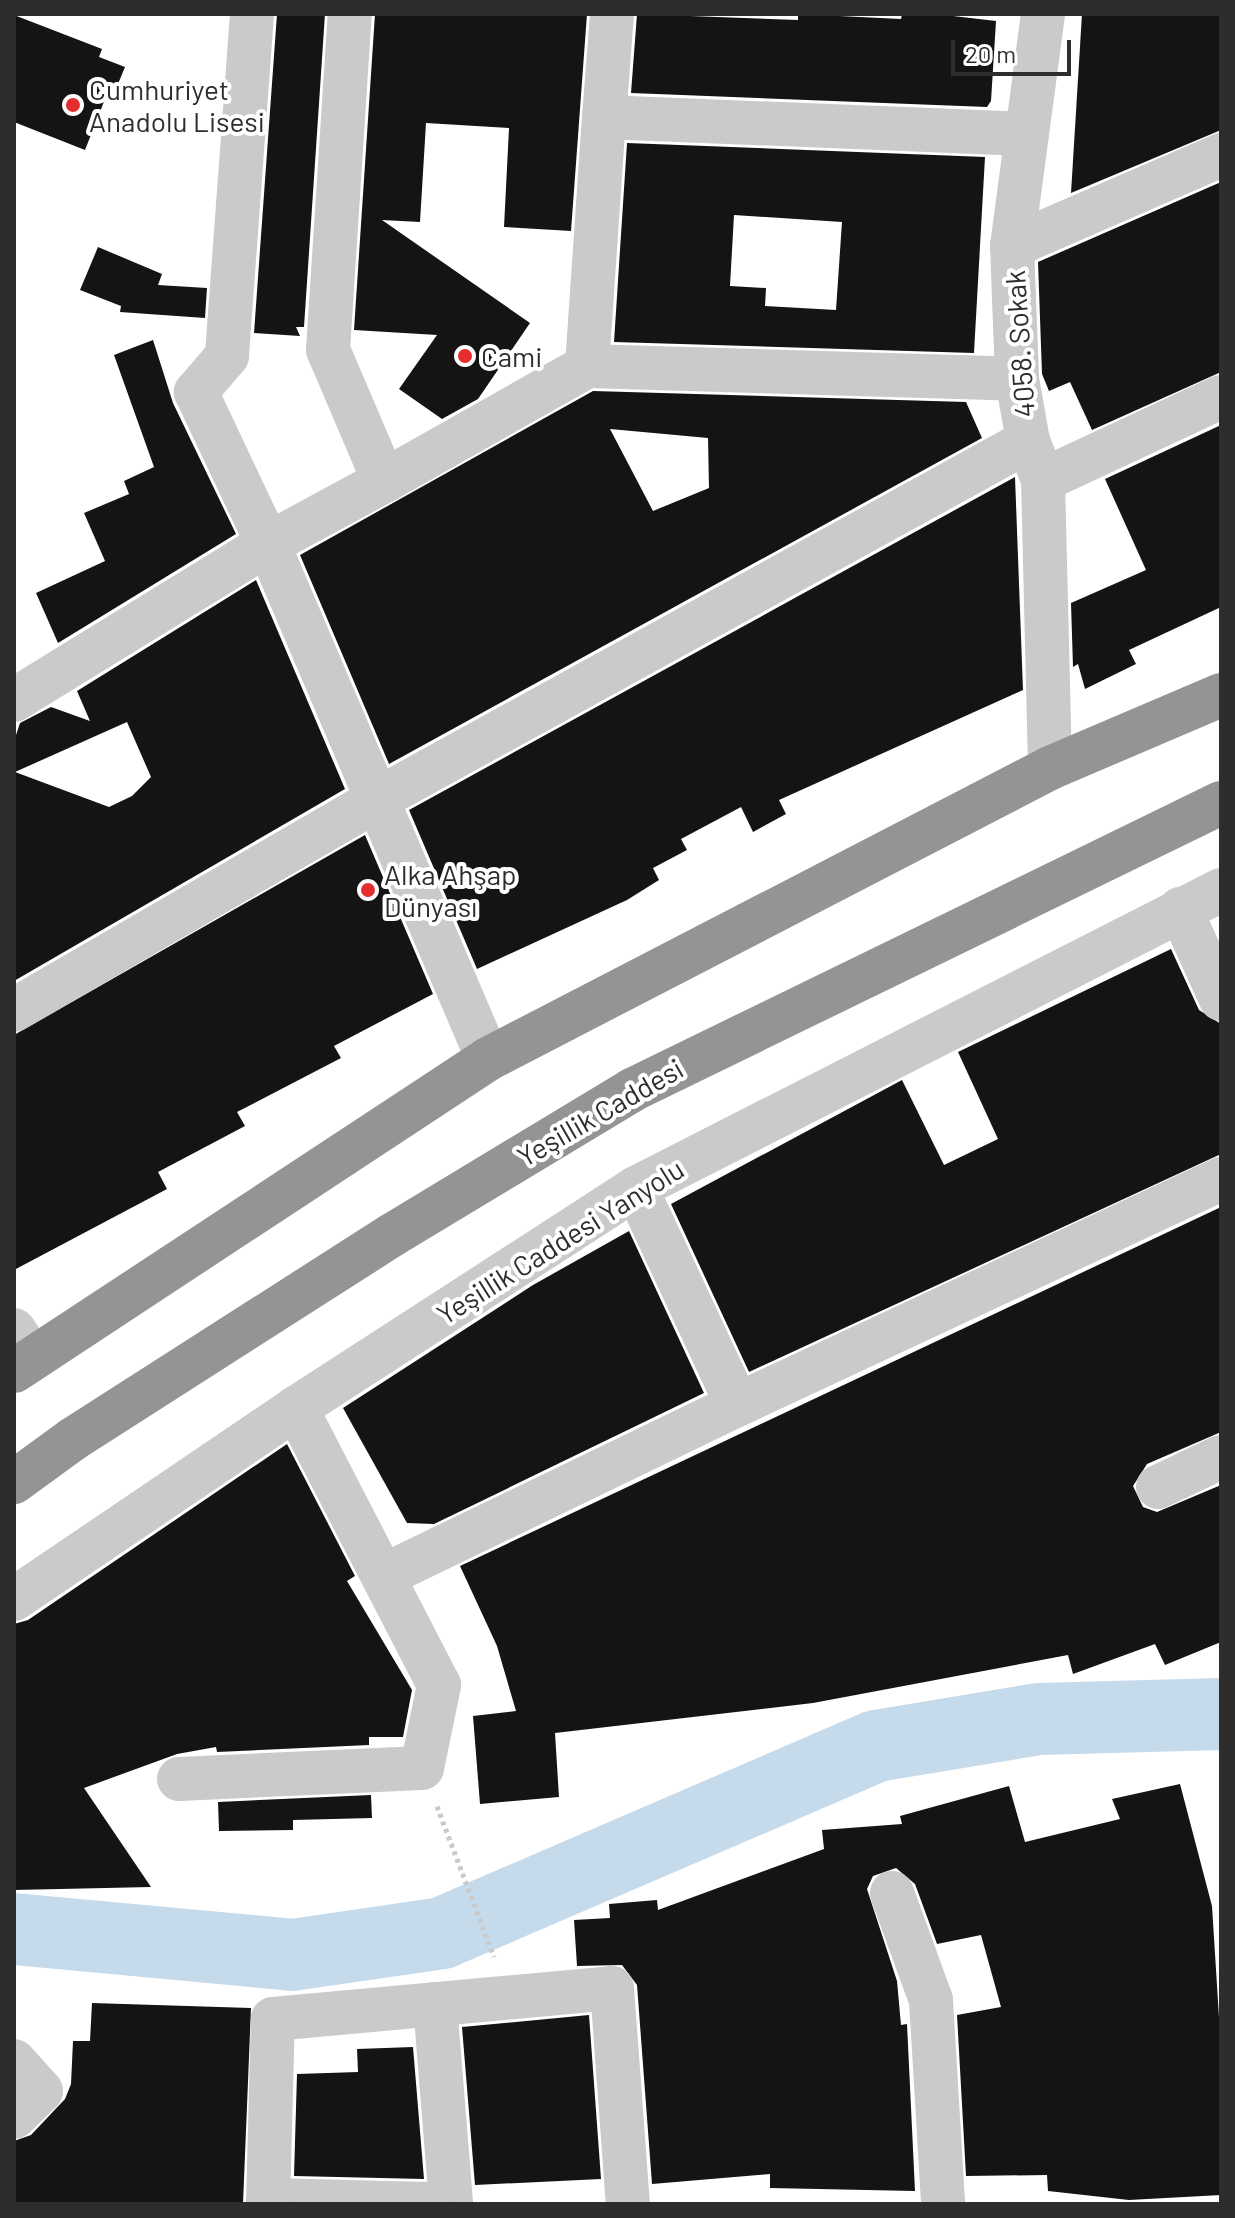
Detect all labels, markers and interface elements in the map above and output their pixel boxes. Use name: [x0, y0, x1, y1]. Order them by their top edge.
scale bar: [955, 24, 1075, 74]
text: 20 m: [965, 39, 1016, 68]
place label: Cumhuriyet Anadolu Lisesi: [89, 72, 265, 138]
marker: Cumhuriyet Anadolu Lisesi: [64, 96, 82, 114]
street label: 4058. Sokak: [997, 269, 1041, 419]
place label: Cami: [481, 339, 542, 373]
marker: Cami: [456, 347, 474, 365]
place label: Alka Ahşap Dünyası: [384, 857, 517, 923]
marker: Alka Ahşap Dünyası: [359, 881, 377, 899]
street label: Yeşillik Caddesi: [511, 1051, 689, 1173]
street label: Yeşillik Caddesi Yanyolu: [430, 1151, 690, 1331]

